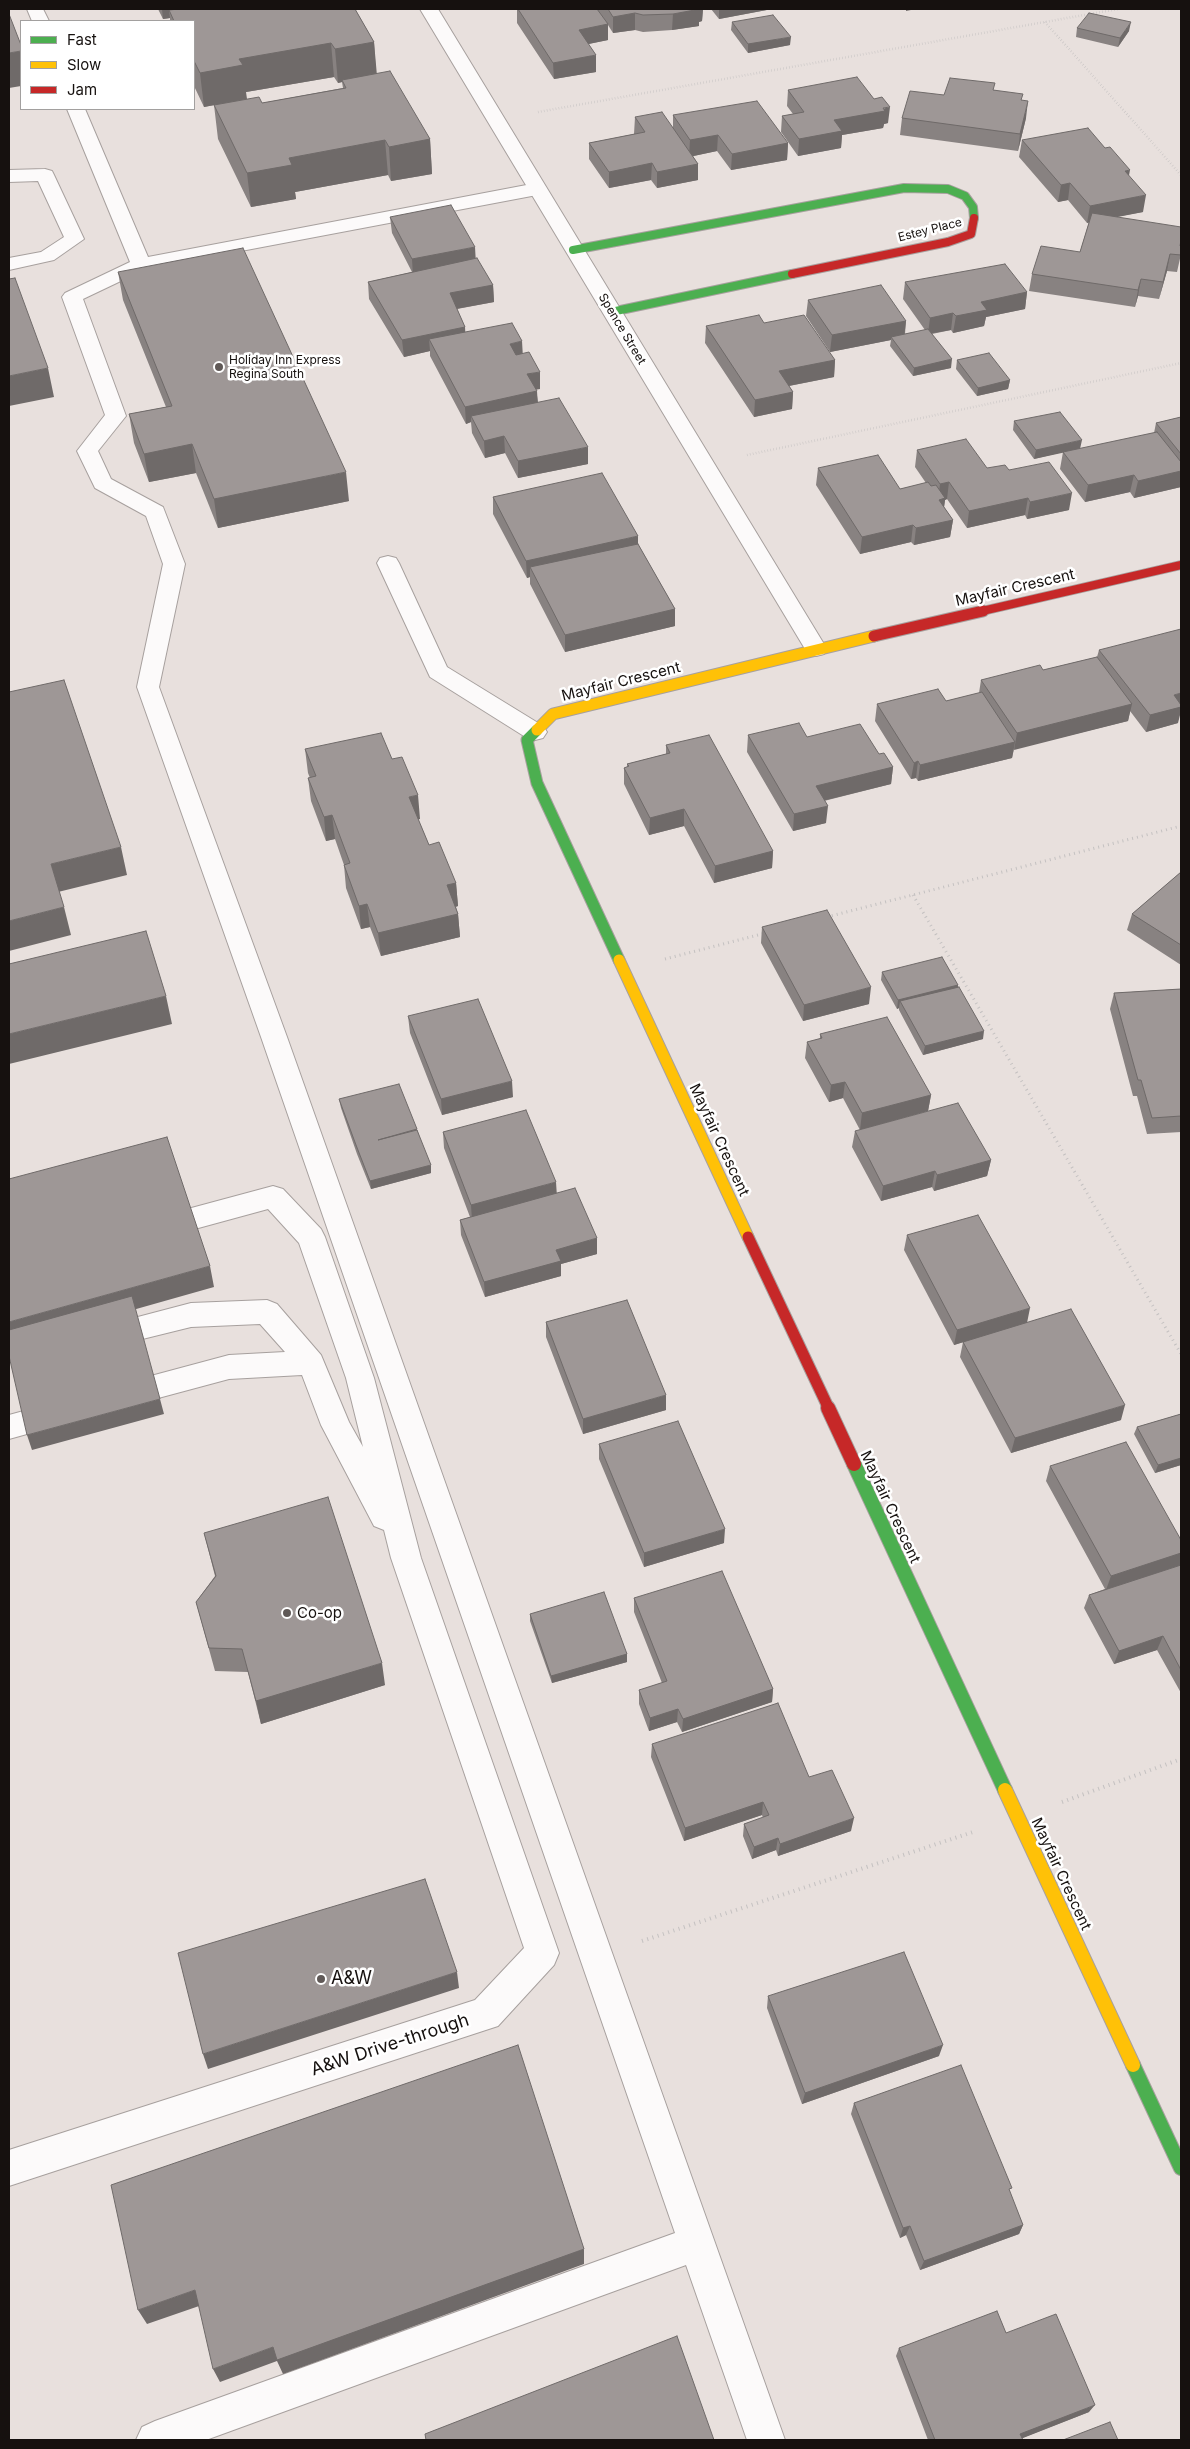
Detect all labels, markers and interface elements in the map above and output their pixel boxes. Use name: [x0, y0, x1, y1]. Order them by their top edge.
legend: [20, 20, 195, 110]
text: Fast: [67, 30, 97, 49]
text: Slow: [67, 55, 101, 74]
text: Jam: [67, 80, 97, 99]
street label: Estey Place: [897, 215, 963, 245]
street label: Spence Street: [595, 291, 649, 367]
place label: Holiday Inn Express Regina South: [229, 353, 341, 381]
marker: Holiday Inn Express Regina South: [213, 361, 225, 373]
street label: Mayfair Crescent: [954, 566, 1076, 610]
street label: Mayfair Crescent: [560, 659, 682, 705]
street label: Mayfair Crescent: [685, 1081, 753, 1199]
street label: Mayfair Crescent: [856, 1448, 924, 1566]
place label: Co-op: [297, 1604, 342, 1622]
marker: Co-op: [281, 1607, 293, 1619]
street label: Mayfair Crescent: [1027, 1815, 1095, 1933]
place label: A&W: [331, 1968, 372, 1990]
marker: A&W: [315, 1973, 327, 1985]
street label: A&W Drive-through: [308, 2009, 472, 2081]

